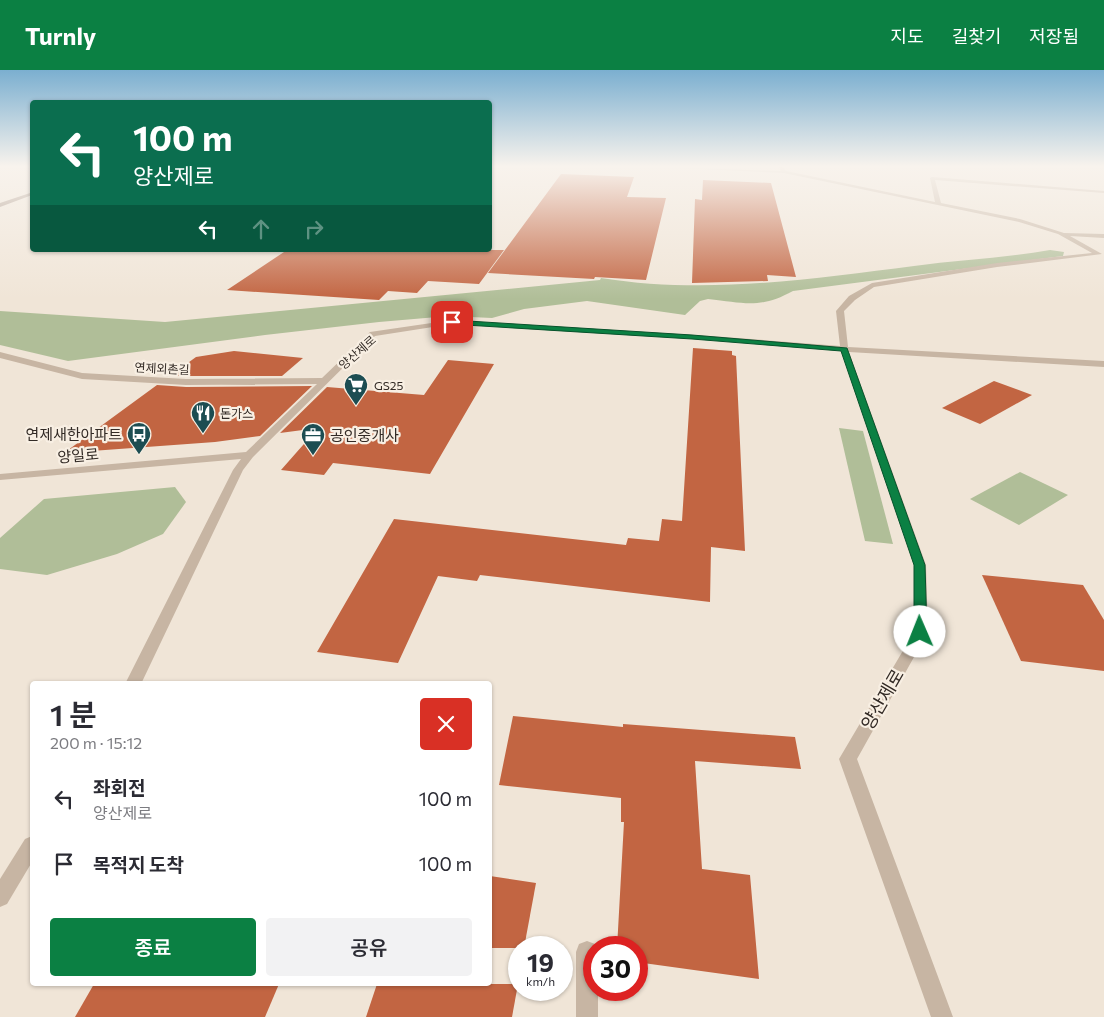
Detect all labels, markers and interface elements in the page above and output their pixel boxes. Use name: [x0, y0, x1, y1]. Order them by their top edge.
text: Turnly: [25, 21, 96, 50]
text: 지도: [891, 25, 924, 47]
text: 길찾기: [952, 25, 1001, 47]
text: 저장됨: [1029, 25, 1079, 47]
text: 100 m: [133, 115, 233, 158]
icon: left: [50, 120, 115, 185]
text: 양산제로: [133, 162, 214, 189]
icon: left: [194, 215, 222, 243]
icon: ahead: [247, 215, 275, 243]
icon: right: [300, 215, 328, 243]
pin: [431, 301, 473, 343]
icon: arrive: [438, 308, 466, 336]
street label: 양산제로: [336, 332, 378, 372]
street label: 연제외촌길: [134, 360, 190, 376]
supermarket icon: GS25: [343, 372, 369, 406]
place label: GS25: [374, 378, 403, 392]
restaurant icon: 돈가스: [190, 400, 216, 434]
place label: 돈가스: [220, 406, 253, 420]
bus stop icon: 연제새한아파트: [126, 421, 152, 455]
office icon: 공인중개사: [300, 422, 326, 456]
place label: 연제새한아파트: [25, 425, 122, 443]
place label: 공인중개사: [330, 426, 399, 444]
street label: 양일로: [57, 444, 99, 466]
position arrow: [893, 605, 945, 657]
street label: 양산제로: [856, 665, 908, 733]
text: 1 분: [50, 695, 97, 732]
button: close: [420, 698, 472, 750]
text: 200 m · 15:12: [50, 733, 142, 752]
text: 좌회전: [93, 776, 145, 799]
icon: left: [50, 785, 78, 813]
text: 100 m: [419, 787, 472, 810]
text: 양산제로: [93, 803, 152, 822]
icon: arrive: [50, 850, 78, 878]
text: 100 m: [419, 852, 472, 875]
text: 목적지 도착: [93, 853, 184, 876]
button: 종료: [50, 918, 256, 976]
button: 공유: [266, 918, 472, 976]
speed limit sign: 30: [583, 936, 648, 1001]
text: 19: [527, 947, 554, 977]
text: km/h: [526, 974, 555, 988]

